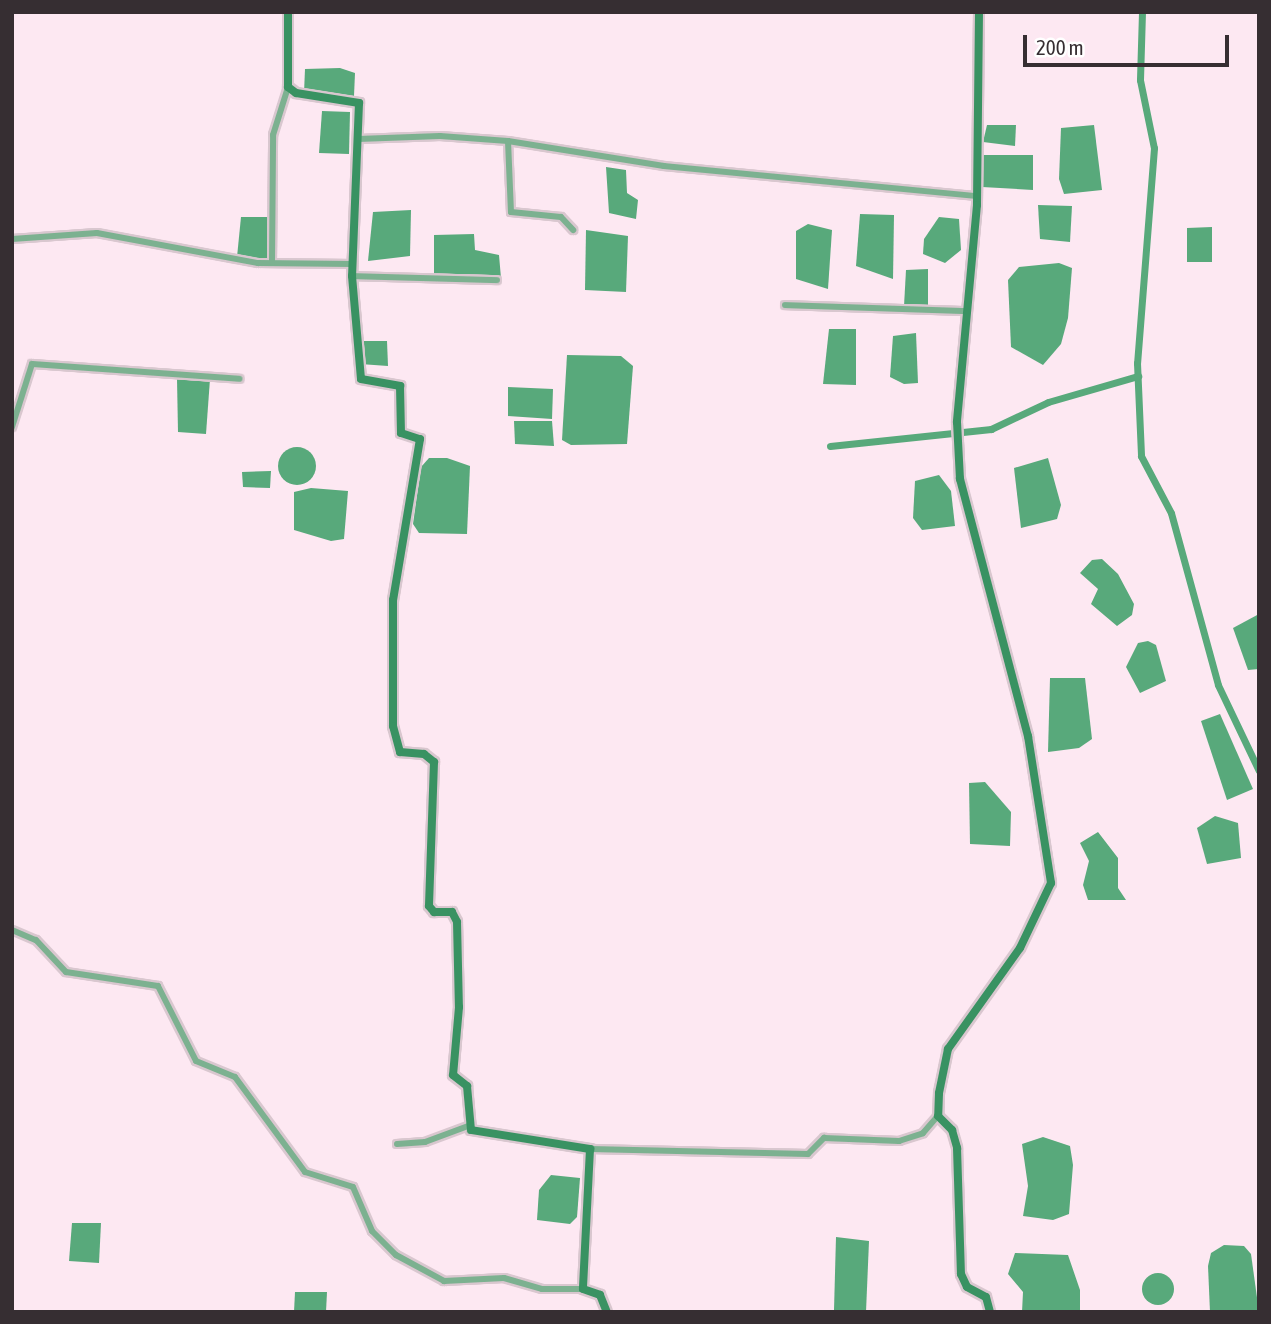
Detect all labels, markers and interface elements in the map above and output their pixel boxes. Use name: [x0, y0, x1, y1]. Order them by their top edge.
scale bar: [1026, 21, 1232, 65]
text: 200 m: [1036, 35, 1084, 59]

